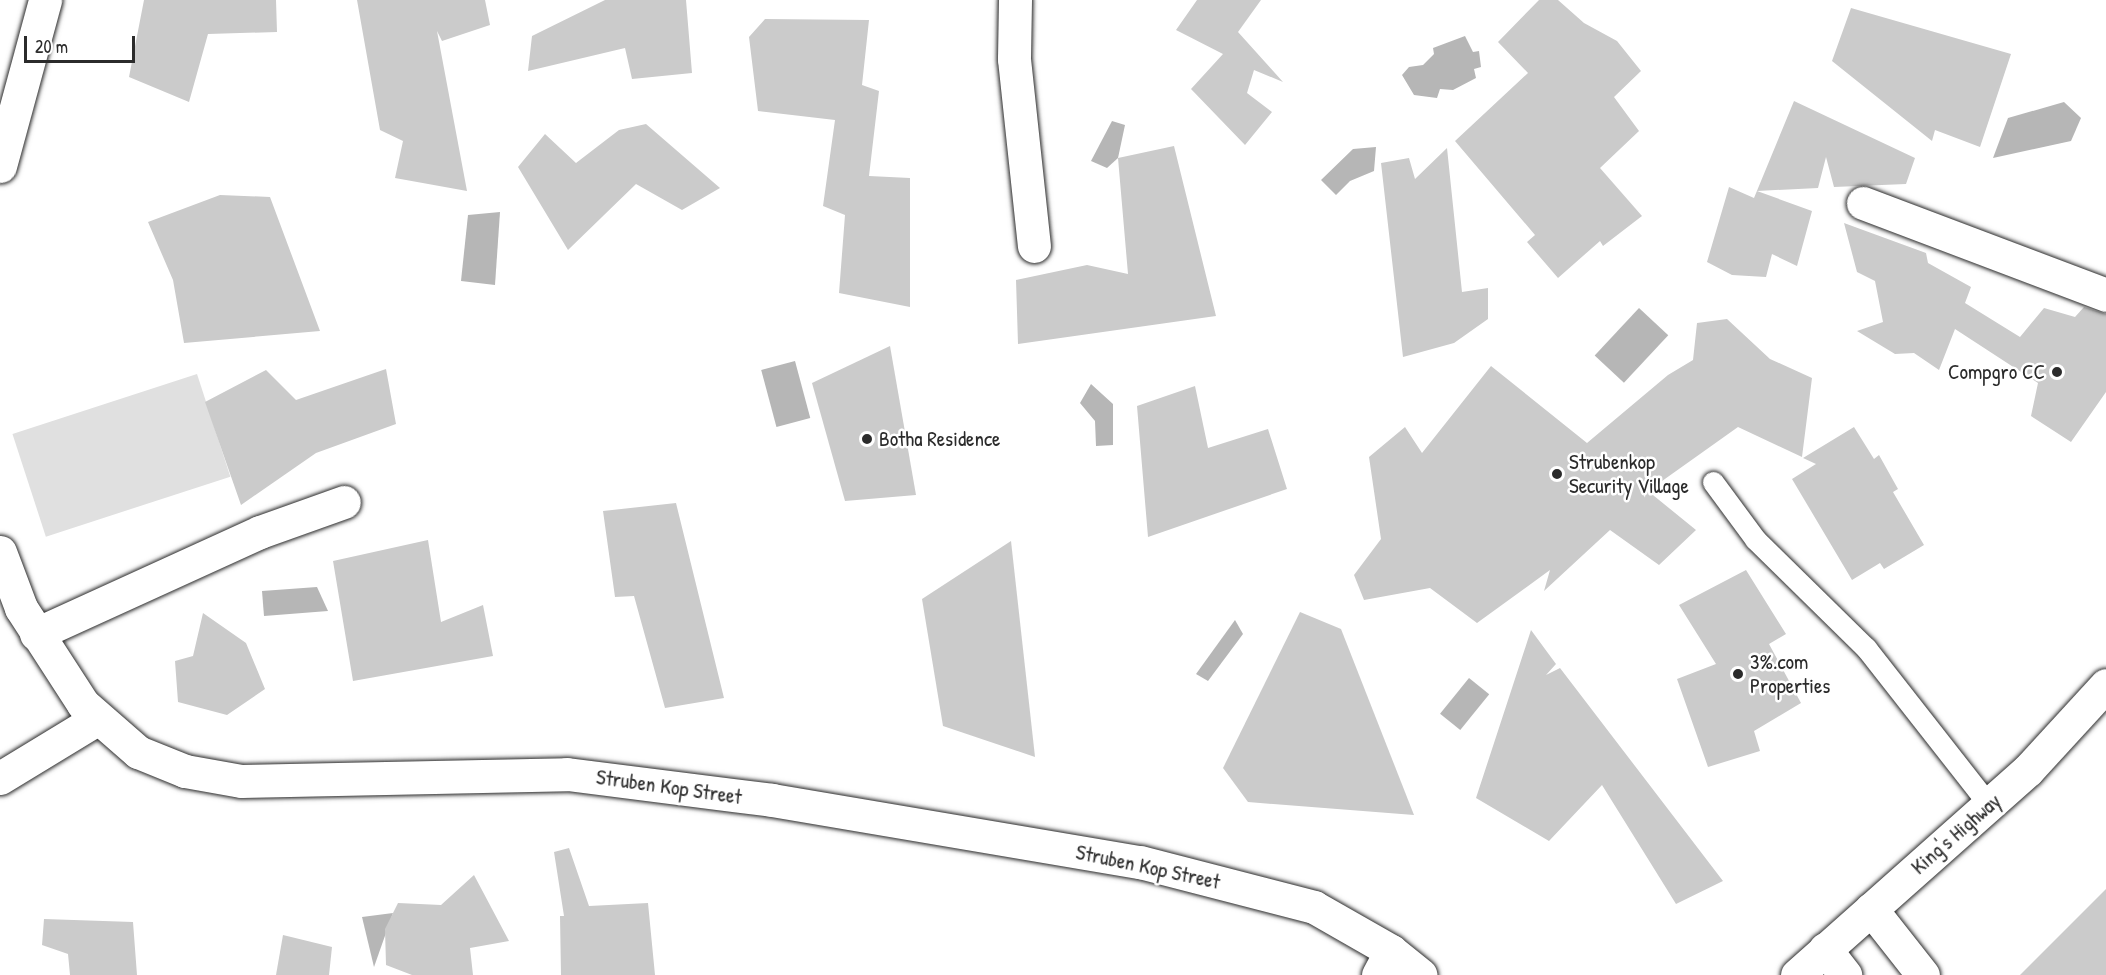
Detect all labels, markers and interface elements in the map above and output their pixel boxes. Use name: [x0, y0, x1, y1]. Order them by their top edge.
scale bar: [27, 24, 138, 62]
text: 20 m: [35, 34, 68, 59]
place label: Compgro CC: [1948, 359, 2045, 385]
marker: Compgro CC: [2050, 365, 2064, 379]
place label: Botha Residence: [879, 426, 1000, 452]
marker: Botha Residence: [860, 432, 874, 446]
place label: Strubenkop Security Village: [1569, 449, 1689, 499]
marker: Strubenkop Security Village: [1550, 467, 1564, 481]
place label: 3%.com Properties: [1750, 649, 1830, 699]
marker: 3%.com Properties: [1731, 667, 1745, 681]
street label: Struben Kop Street: [595, 764, 743, 810]
street label: King's Highway: [1906, 788, 2006, 880]
street label: Struben Kop Street: [1074, 839, 1222, 895]

